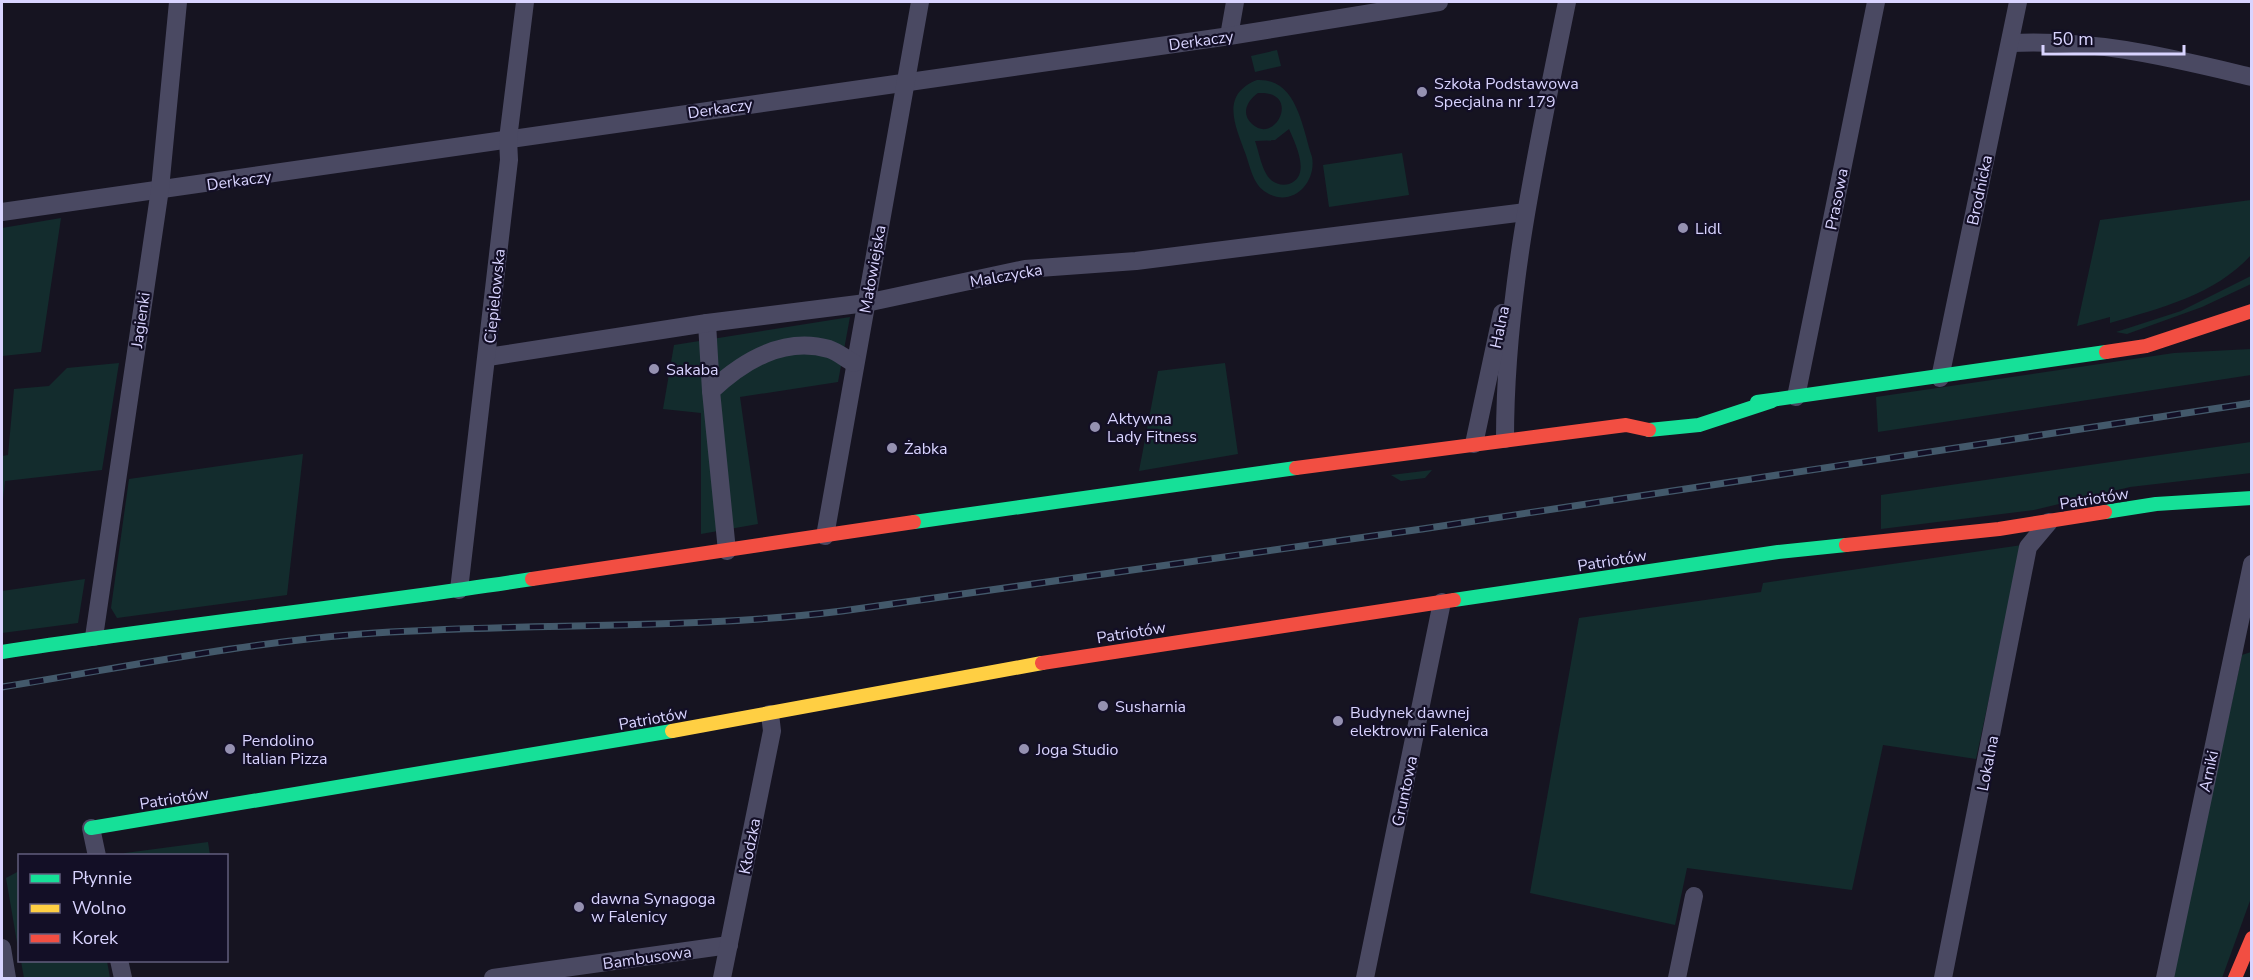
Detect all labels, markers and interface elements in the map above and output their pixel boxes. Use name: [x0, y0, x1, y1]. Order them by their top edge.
scale bar: [2043, 18, 2184, 56]
street label: Derkaczy: [1167, 25, 1236, 56]
text: 50 m: [2052, 27, 2094, 51]
place label: Szkoła Podstawowa Specjalna nr 179: [1434, 73, 1579, 113]
marker: Szkoła Podstawowa Specjalna nr 179: [1415, 85, 1429, 99]
street label: Derkaczy: [686, 93, 755, 124]
street label: Brodnicka: [1962, 153, 1998, 227]
street label: Derkaczy: [205, 165, 274, 196]
street label: Prasowa: [1820, 166, 1854, 232]
place label: Lidl: [1695, 218, 1722, 240]
marker: Lidl: [1676, 221, 1690, 235]
street label: Małowiejska: [854, 223, 892, 315]
street label: Ciepielowska: [479, 248, 511, 345]
street label: Malczycka: [968, 259, 1044, 293]
street label: Jagienki: [126, 291, 156, 350]
street label: Halna: [1485, 304, 1515, 351]
place label: Sakaba: [666, 359, 719, 381]
marker: Sakaba: [647, 362, 661, 376]
place label: Aktywna Lady Fitness: [1107, 408, 1197, 448]
marker: Aktywna Lady Fitness: [1088, 420, 1102, 434]
place label: Żabka: [904, 438, 947, 460]
marker: Żabka: [885, 441, 899, 455]
street label: Patriotów: [2058, 483, 2131, 515]
street label: Patriotów: [1576, 545, 1649, 577]
street label: Patriotów: [1095, 617, 1168, 649]
place label: Susharnia: [1115, 696, 1186, 718]
marker: Susharnia: [1096, 699, 1110, 713]
street label: Patriotów: [617, 702, 690, 736]
place label: Budynek dawnej elektrowni Falenica: [1350, 702, 1489, 742]
marker: Budynek dawnej elektrowni Falenica: [1331, 714, 1345, 728]
place label: Pendolino Italian Pizza: [242, 730, 327, 770]
street label: Lokalna: [1972, 733, 2004, 793]
place label: Joga Studio: [1035, 739, 1118, 761]
marker: Pendolino Italian Pizza: [223, 742, 237, 756]
marker: Joga Studio: [1017, 742, 1031, 756]
street label: Arniki: [2194, 748, 2224, 794]
street label: Gruntowa: [1387, 754, 1423, 828]
street label: Patriotów: [138, 783, 211, 815]
street label: Kłodzka: [734, 816, 766, 876]
legend: [18, 854, 228, 962]
text: Płynnie: [72, 866, 132, 890]
place label: dawna Synagoga w Falenicy: [591, 888, 716, 928]
text: Wolno: [72, 896, 126, 920]
marker: dawna Synagoga w Falenicy: [572, 900, 586, 914]
text: Korek: [72, 926, 119, 950]
street label: Bambusowa: [601, 941, 693, 975]

